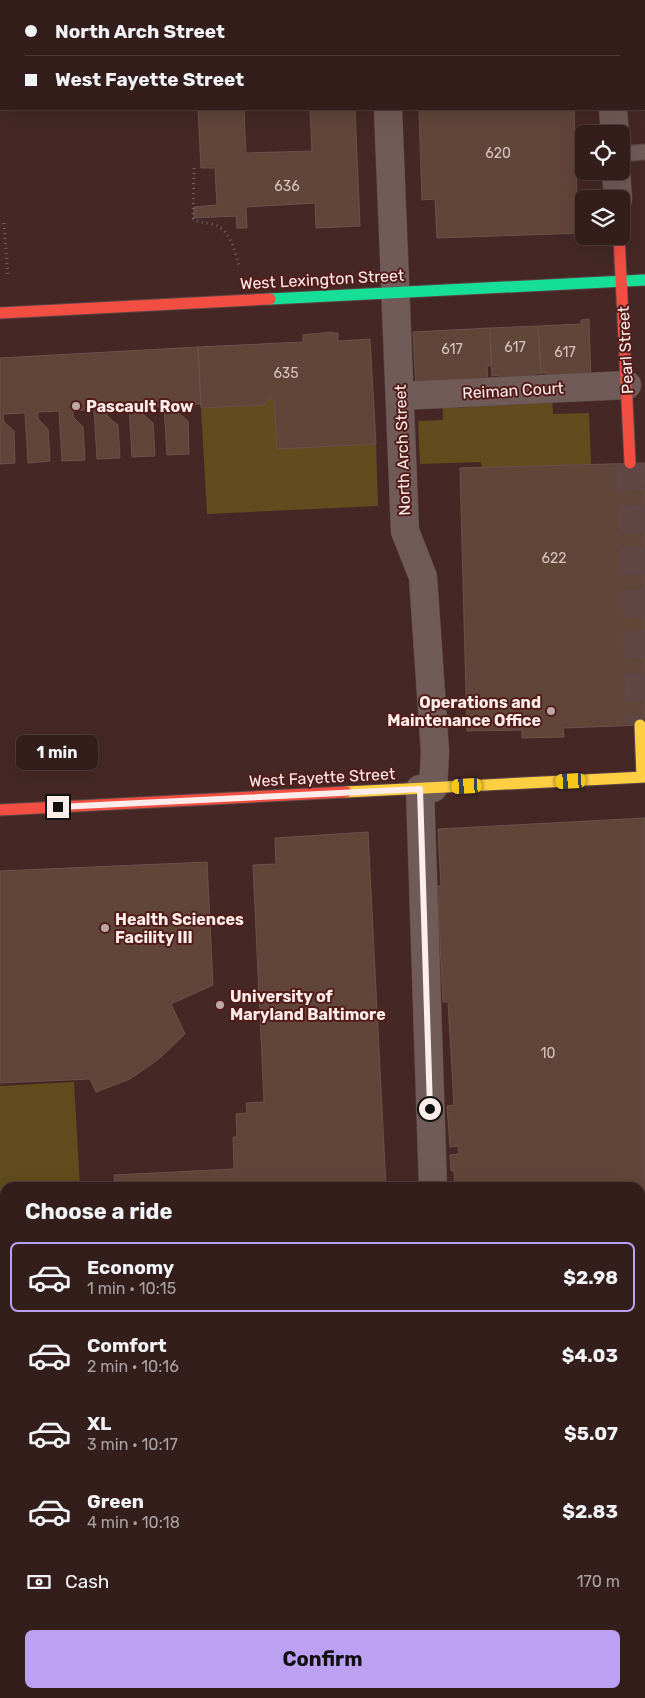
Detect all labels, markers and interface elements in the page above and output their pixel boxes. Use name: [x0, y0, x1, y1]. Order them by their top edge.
text: North Arch Street: [55, 20, 225, 43]
text: West Fayette Street: [55, 68, 244, 91]
map controls: [575, 125, 630, 245]
button: locate: [575, 125, 630, 180]
house number: 620: [485, 145, 511, 162]
house number: 636: [274, 178, 300, 195]
button: layers: [575, 190, 630, 245]
street label: West Lexington Street: [239, 266, 405, 293]
street label: Pearl Street: [614, 305, 637, 394]
house number: 617: [504, 339, 526, 356]
house number: 617: [441, 341, 463, 358]
house number: 617: [554, 344, 576, 361]
house number: 635: [273, 365, 299, 382]
street label: Reiman Court: [462, 378, 564, 403]
street label: North Arch Street: [391, 384, 414, 516]
place label: Pascault Row: [86, 397, 194, 416]
marker: Pascault Row: [70, 400, 82, 412]
house number: 622: [542, 550, 566, 567]
place label: Operations and Maintenance Office: [387, 693, 541, 730]
marker: Operations and Maintenance Office: [545, 705, 557, 717]
callout: 1 min: [17, 734, 99, 770]
text: 1 min: [37, 743, 77, 762]
street label: West Fayette Street: [248, 764, 396, 791]
car: [555, 773, 586, 789]
car: [451, 778, 482, 794]
route end: [47, 796, 69, 818]
place label: Health Sciences Facility III: [115, 910, 244, 947]
marker: Health Sciences Facility III: [99, 922, 111, 934]
place label: University of Maryland Baltimore: [230, 987, 386, 1024]
marker: University of Maryland Baltimore: [214, 999, 226, 1011]
house number: 10: [541, 1045, 556, 1062]
route start: [419, 1098, 441, 1120]
text: Choose a ride: [25, 1198, 172, 1225]
icon: car: [27, 1255, 72, 1300]
text: Economy: [87, 1256, 174, 1279]
text: $2.98: [563, 1266, 618, 1289]
text: 1 min · 10:15: [87, 1279, 176, 1298]
icon: car: [27, 1333, 72, 1378]
text: Comfort: [87, 1334, 167, 1357]
text: $4.03: [562, 1344, 618, 1367]
text: 2 min · 10:16: [87, 1357, 179, 1376]
icon: car: [27, 1411, 72, 1456]
text: XL: [87, 1412, 111, 1435]
text: $5.07: [564, 1422, 618, 1445]
text: 3 min · 10:17: [87, 1435, 178, 1454]
icon: car: [27, 1489, 72, 1534]
text: Green: [87, 1490, 144, 1513]
text: $2.83: [562, 1500, 618, 1523]
text: 4 min · 10:18: [87, 1513, 180, 1532]
icon: cash: [25, 1568, 53, 1596]
text: Cash: [65, 1570, 109, 1593]
text: 170 m: [577, 1572, 620, 1591]
button: Confirm: [25, 1630, 620, 1688]

